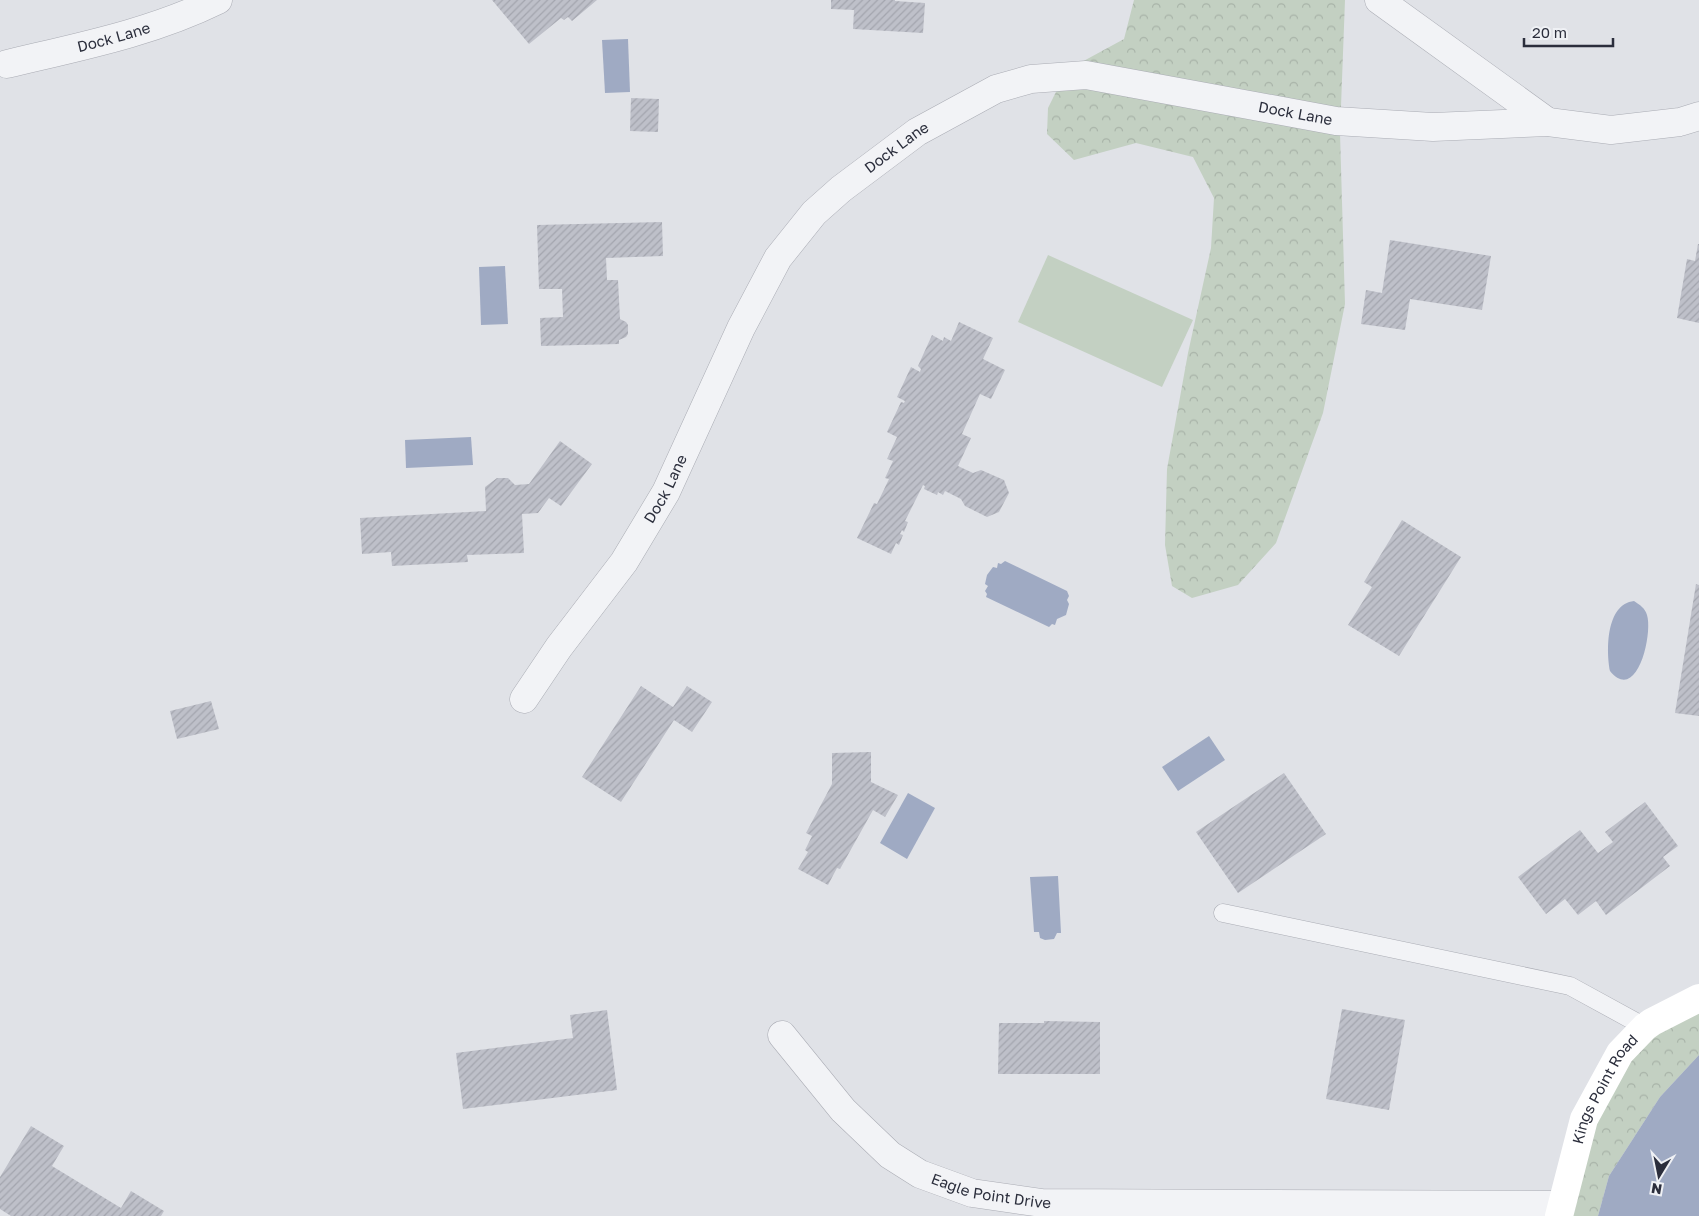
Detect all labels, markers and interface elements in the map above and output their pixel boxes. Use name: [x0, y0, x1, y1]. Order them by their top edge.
scale bar: [1524, 15, 1613, 47]
street label: Dock Lane: [75, 18, 153, 55]
text: 20 m: [1532, 23, 1567, 41]
street label: Dock Lane: [1257, 97, 1334, 128]
street label: Dock Lane: [860, 117, 932, 176]
street label: Dock Lane: [639, 451, 690, 526]
street label: Kings Point Road: [1568, 1030, 1641, 1146]
north arrow: [1634, 1151, 1684, 1201]
street label: Eagle Point Drive: [929, 1169, 1051, 1211]
text: N: [1650, 1180, 1663, 1199]

